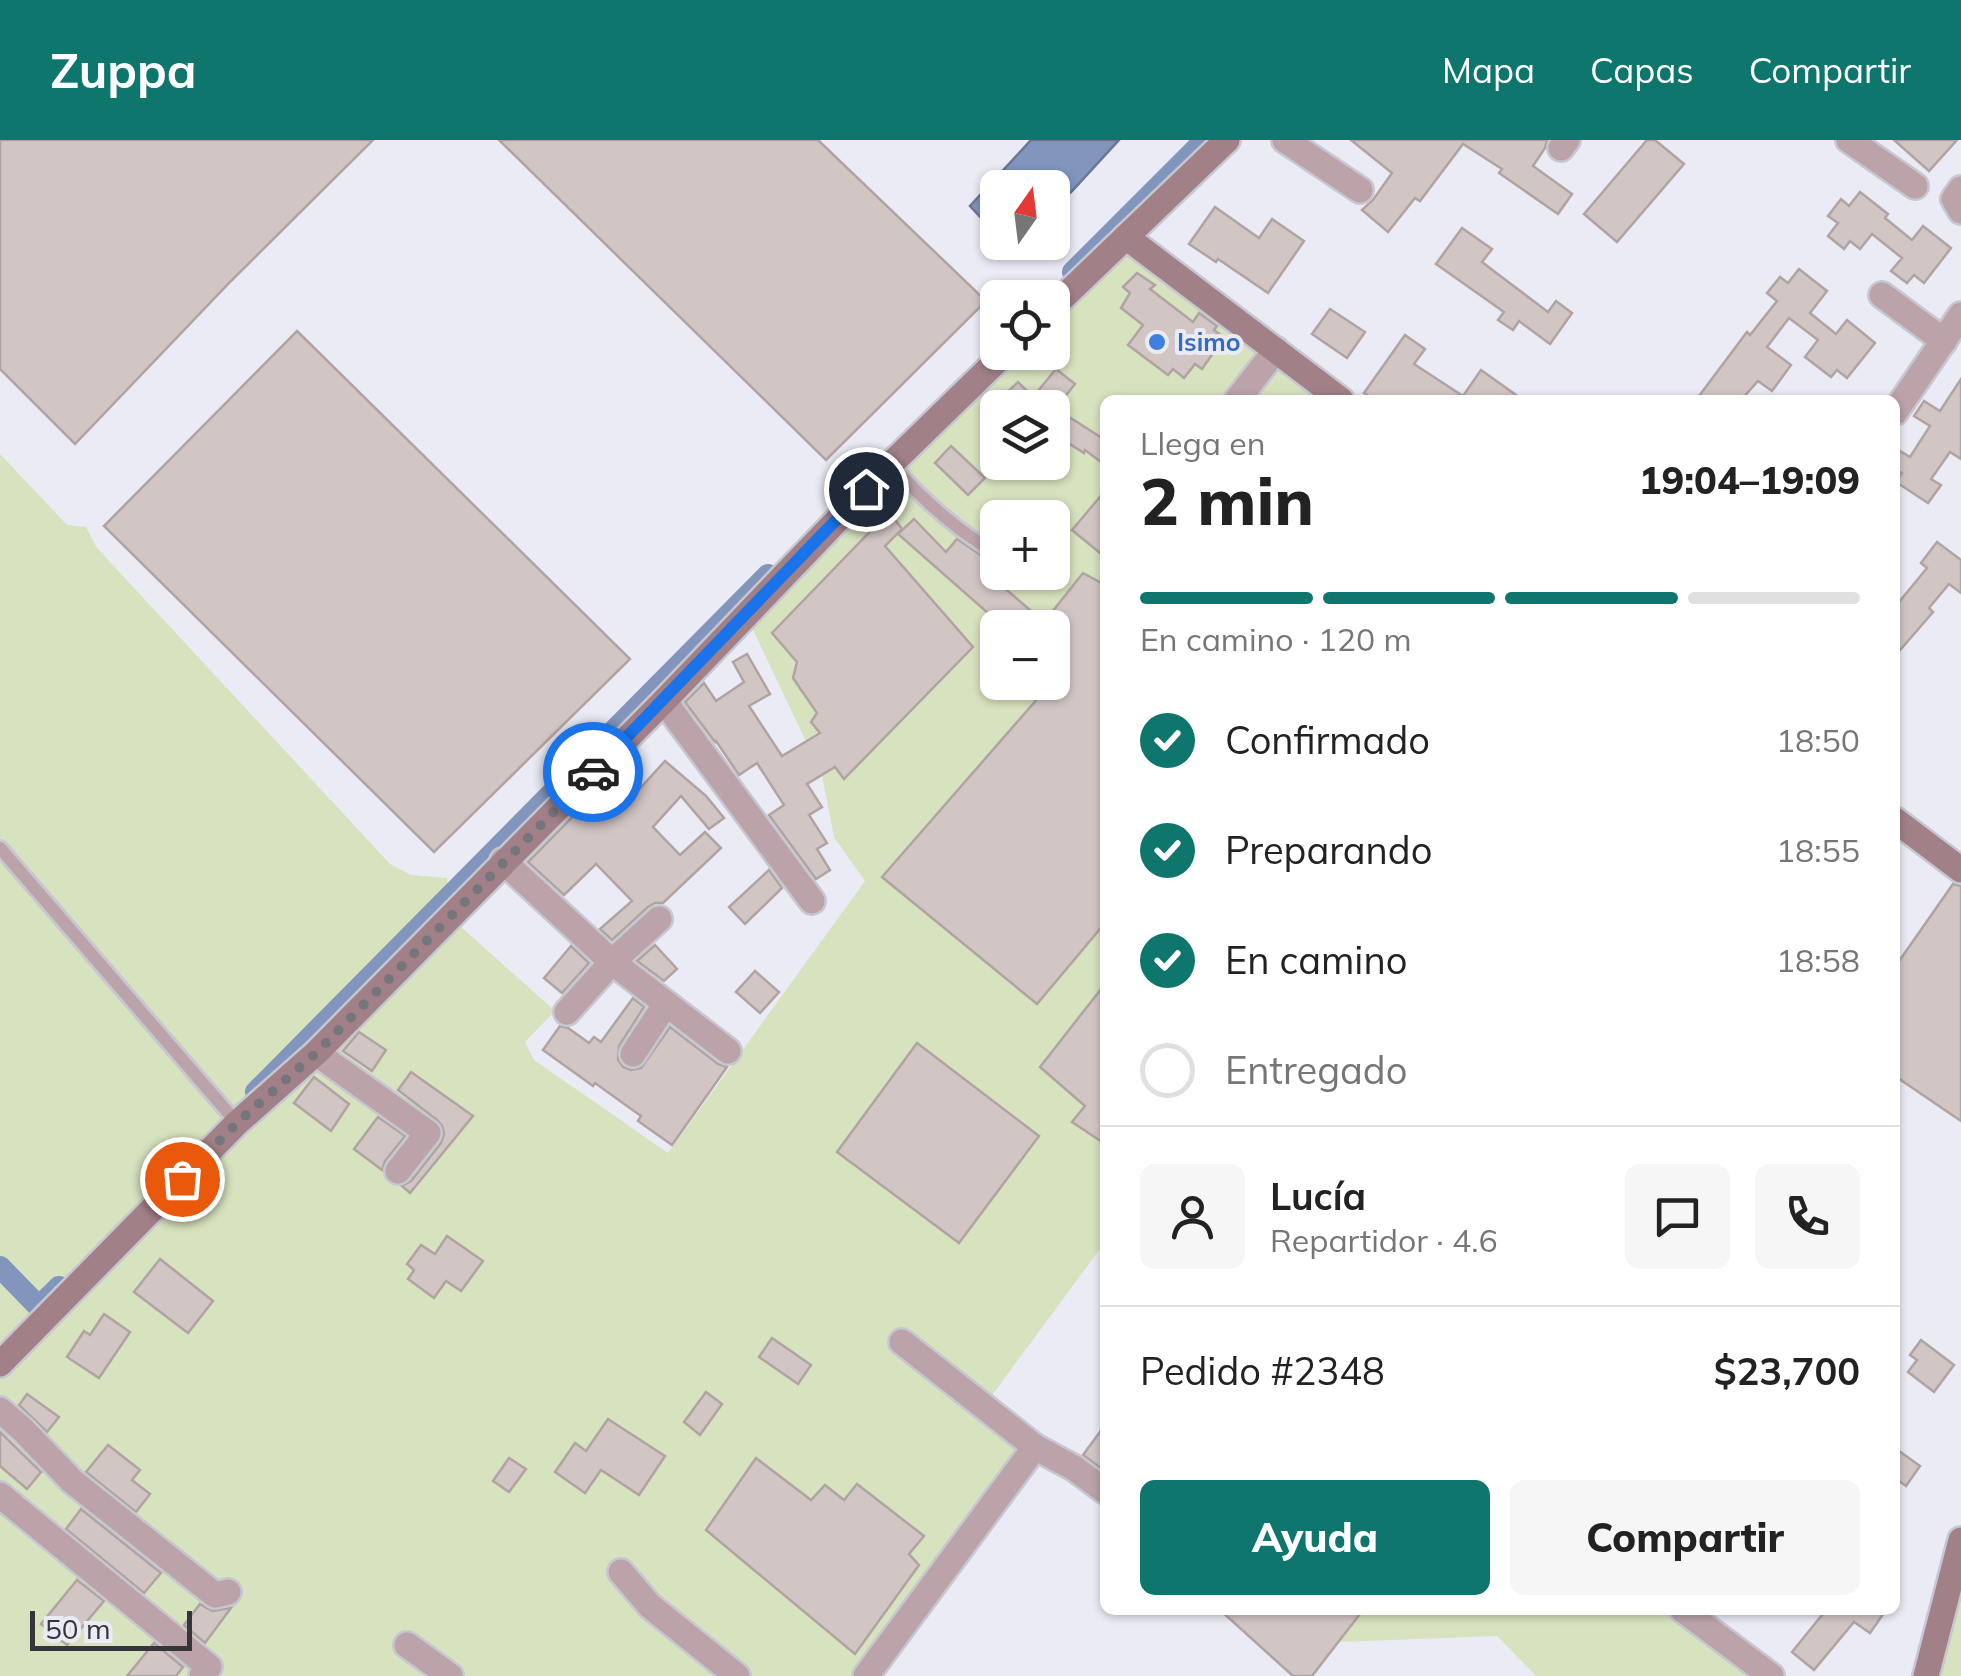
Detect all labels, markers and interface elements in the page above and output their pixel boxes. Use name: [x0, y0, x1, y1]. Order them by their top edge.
text: Zuppa: [50, 40, 197, 100]
text: Mapa: [1442, 48, 1535, 92]
text: Capas: [1590, 48, 1694, 92]
text: Compartir: [1749, 48, 1911, 92]
north arrow: [980, 170, 1070, 260]
map controls: [980, 170, 1070, 700]
button: locate: [980, 280, 1070, 370]
place label: Isimo: [1177, 326, 1240, 357]
marker: Isimo: [1146, 331, 1168, 353]
button: layers: [980, 390, 1070, 480]
text: Llega en: [1140, 423, 1265, 463]
pin: [824, 447, 909, 532]
text: 19:04–19:09: [1639, 456, 1860, 504]
text: 2 min: [1140, 460, 1314, 541]
icon: home: [839, 462, 894, 517]
button: +: [980, 500, 1070, 590]
button: −: [980, 610, 1070, 700]
text: En camino · 120 m: [1140, 619, 1412, 659]
icon: check: [1140, 713, 1195, 768]
text: Confirmado: [1225, 716, 1430, 764]
text: 18:50: [1776, 720, 1860, 760]
courier: [543, 722, 643, 822]
icon: car: [566, 745, 621, 800]
icon: check: [1140, 823, 1195, 878]
text: Preparando: [1225, 826, 1432, 874]
text: 18:55: [1776, 830, 1860, 870]
icon: check: [1140, 933, 1195, 988]
text: En camino: [1225, 936, 1407, 984]
text: 18:58: [1776, 940, 1860, 980]
text: Entregado: [1225, 1046, 1407, 1094]
pin: [140, 1137, 225, 1222]
icon: bag: [155, 1152, 210, 1207]
button: person: [1140, 1164, 1245, 1269]
button: chat: [1625, 1164, 1730, 1269]
button: phone: [1755, 1164, 1860, 1269]
text: Lucía: [1270, 1172, 1366, 1220]
text: Repartidor · 4.6: [1270, 1220, 1498, 1260]
text: Pedido #2348: [1140, 1347, 1385, 1395]
text: $23,700: [1714, 1347, 1860, 1395]
button: Ayuda: [1140, 1480, 1490, 1595]
button: Compartir: [1510, 1480, 1860, 1595]
scale bar: [30, 1606, 192, 1650]
text: 50 m: [45, 1611, 111, 1646]

